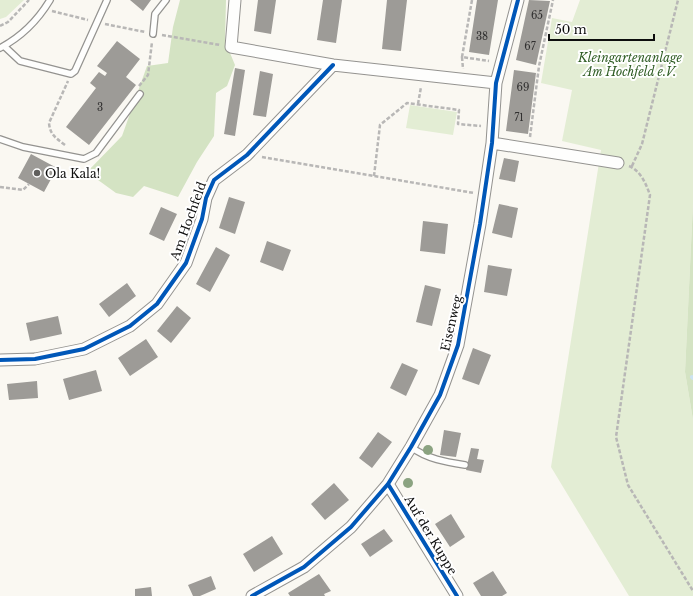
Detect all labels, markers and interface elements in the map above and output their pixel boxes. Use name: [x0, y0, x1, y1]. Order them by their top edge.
house number: 65: [531, 9, 543, 22]
scale bar: [549, 16, 654, 42]
text: 50 m: [555, 22, 587, 37]
house number: 38: [476, 30, 488, 43]
house number: 67: [524, 40, 537, 53]
park label: Kleingartenanlage Am Hochfeld e.V.: [577, 50, 683, 79]
house number: 69: [517, 81, 529, 94]
house number: 3: [97, 101, 103, 114]
house number: 71: [514, 111, 524, 124]
place label: Ola Kala!: [45, 166, 100, 181]
marker: Ola Kala!: [32, 168, 42, 178]
street label: Am Hochfeld: [166, 180, 209, 263]
street label: Eisenweg: [437, 293, 465, 353]
street label: Auf der Kuppe: [401, 492, 461, 577]

